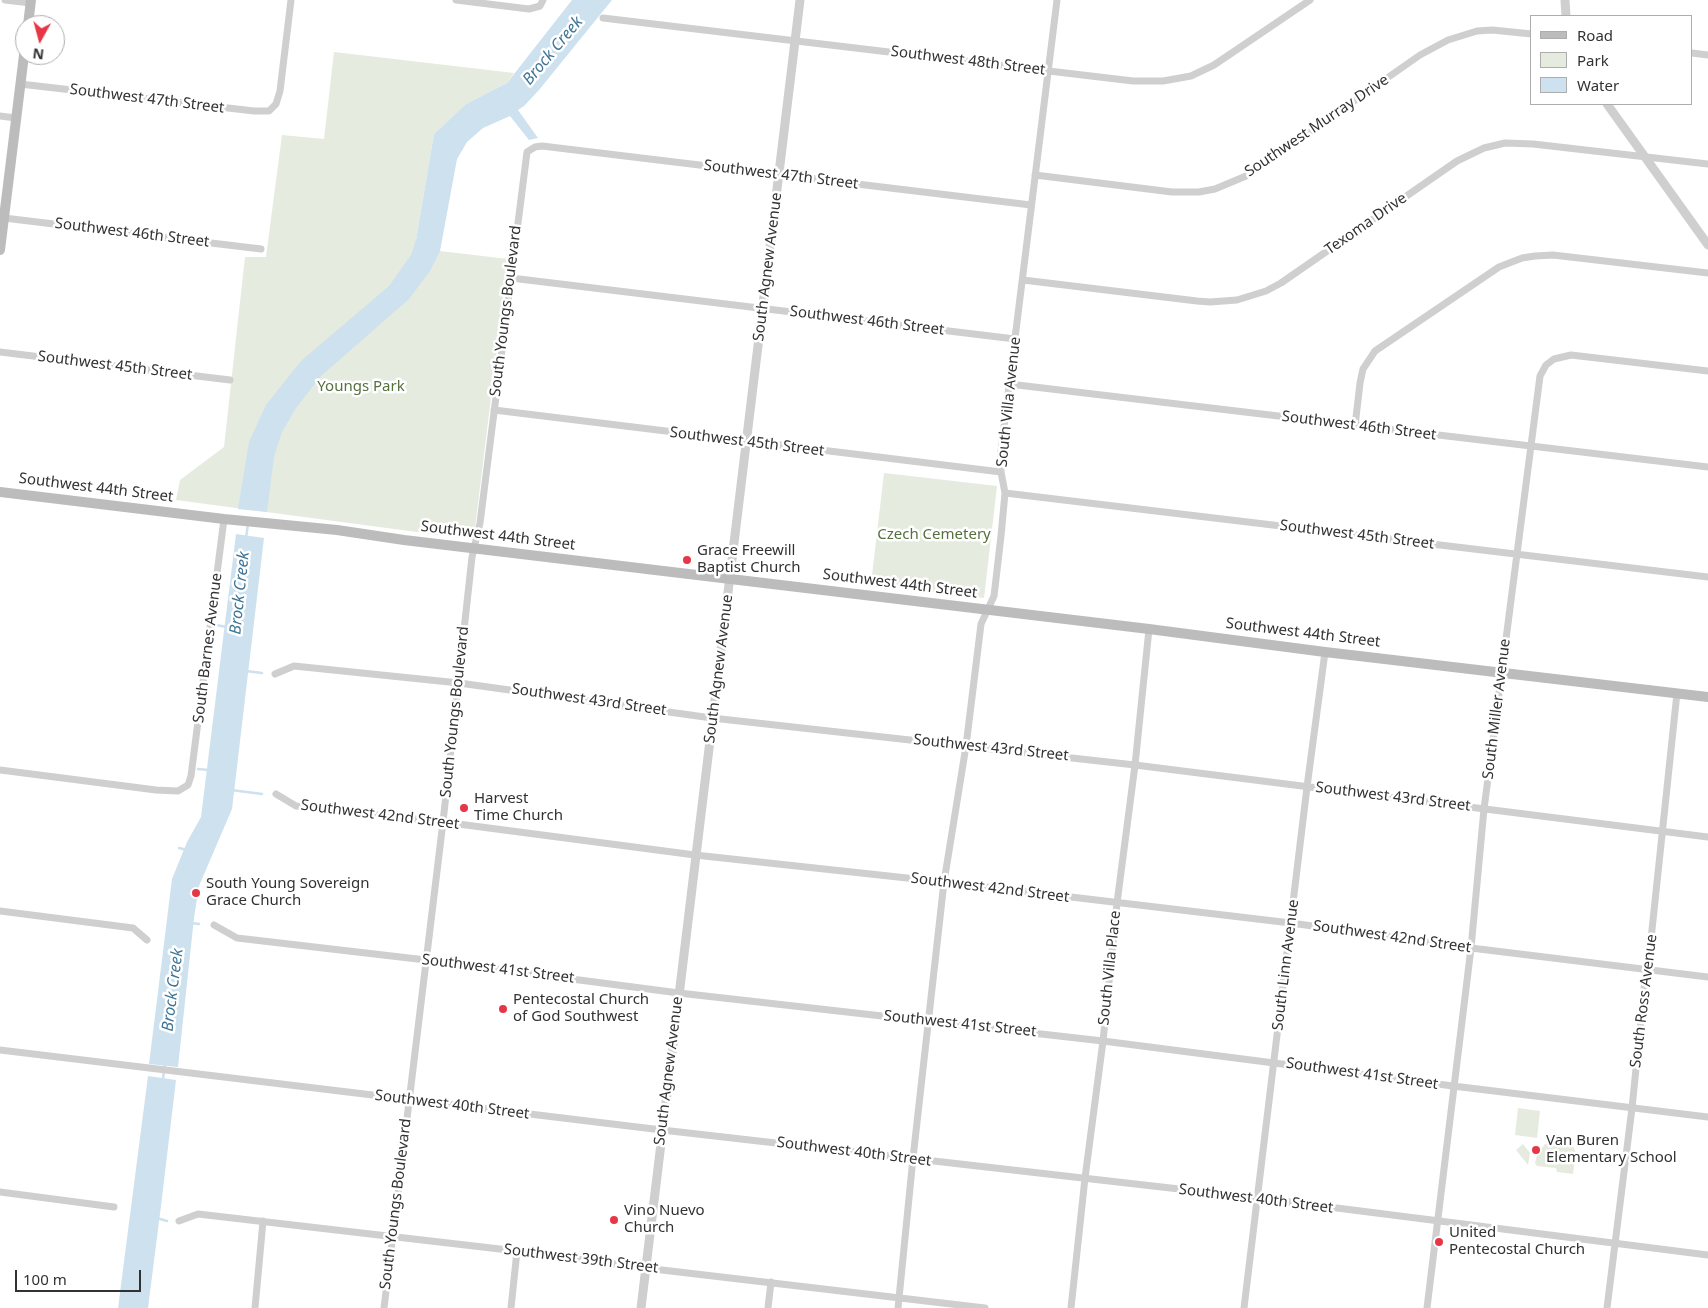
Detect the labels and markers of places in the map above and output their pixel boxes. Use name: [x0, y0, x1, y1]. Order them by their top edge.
place label: Grace Freewill Baptist Church: [697, 542, 801, 577]
marker: Grace Freewill Baptist Church: [681, 554, 693, 566]
place label: Harvest Time Church: [474, 790, 563, 825]
marker: Harvest Time Church: [458, 802, 470, 814]
place label: South Young Sovereign Grace Church: [206, 875, 369, 910]
marker: South Young Sovereign Grace Church: [190, 887, 202, 899]
place label: Pentecostal Church of God Southwest: [513, 991, 649, 1026]
marker: Pentecostal Church of God Southwest: [497, 1003, 509, 1015]
place label: Van Buren Elementary School: [1546, 1132, 1677, 1167]
marker: Van Buren Elementary School: [1530, 1144, 1542, 1156]
place label: Vino Nuevo Church: [624, 1202, 705, 1237]
marker: Vino Nuevo Church: [608, 1214, 620, 1226]
place label: United Pentecostal Church: [1449, 1224, 1585, 1259]
marker: United Pentecostal Church: [1433, 1236, 1445, 1248]

